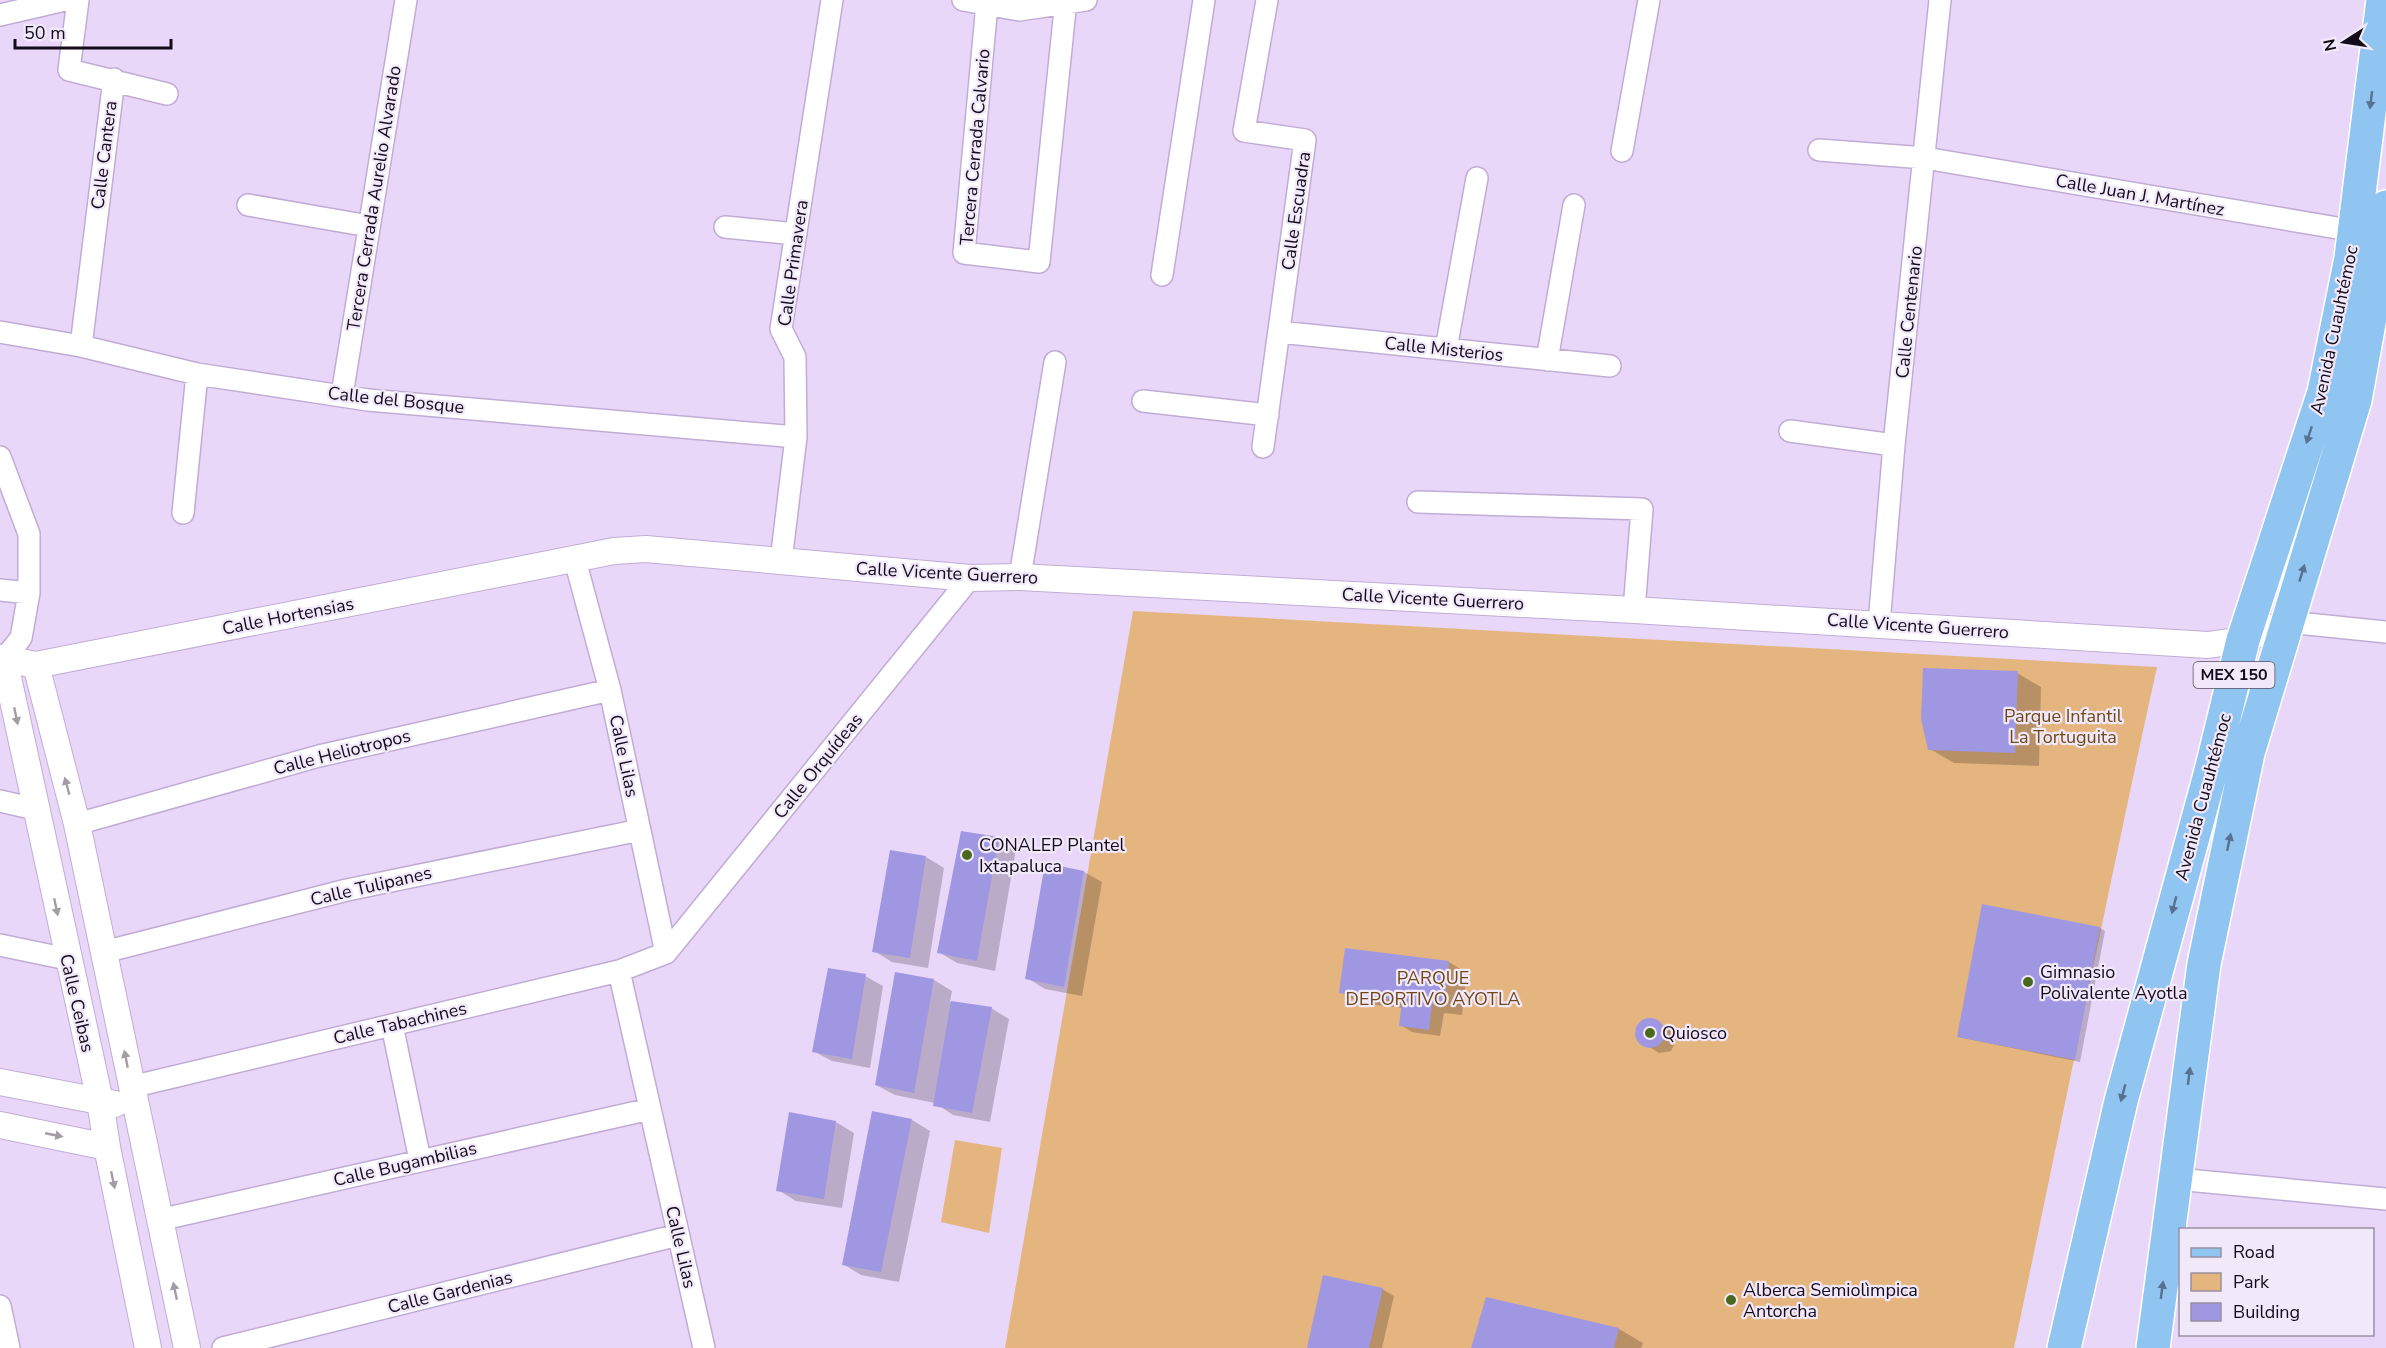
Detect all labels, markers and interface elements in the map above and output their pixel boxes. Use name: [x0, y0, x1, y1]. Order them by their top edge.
scale bar: [15, 12, 171, 50]
north arrow: [2314, 12, 2374, 72]
text: 50 m: [24, 21, 66, 45]
text: N: [2318, 37, 2342, 53]
street label: Tercera Cerrada Calvario: [954, 48, 996, 246]
street label: Tercera Cerrada Aurelio Alvarado: [341, 64, 407, 332]
one-way arrow: [2366, 90, 2375, 109]
street label: Calle Cantera: [85, 99, 123, 211]
street label: Calle Escuadra: [1276, 150, 1316, 272]
street label: Calle Juan J. Martínez: [2054, 168, 2226, 222]
street label: Calle Primavera: [772, 198, 814, 328]
street label: Avenida Cuauhtémoc: [2304, 243, 2364, 417]
street label: Calle Centenario: [1890, 244, 1928, 380]
street label: Calle Misterios: [1383, 331, 1505, 367]
street label: Calle del Bosque: [327, 381, 465, 419]
one-way arrow: [2304, 426, 2313, 444]
street label: Calle Vicente Guerrero: [855, 556, 1039, 590]
one-way arrow: [2298, 564, 2307, 582]
street label: Calle Vicente Guerrero: [1341, 582, 1525, 616]
street label: Calle Hortensias: [220, 591, 356, 641]
street label: Calle Vicente Guerrero: [1826, 608, 2010, 644]
road number: MEX 150: [2194, 662, 2274, 688]
park label: Parque Infantil La Tortuguita: [2004, 704, 2123, 749]
one-way arrow: [12, 707, 21, 726]
street label: Calle Orquídeas: [768, 708, 868, 824]
street label: Avenida Cuauhtémoc: [2169, 711, 2237, 883]
street label: Calle Lilas: [604, 713, 644, 799]
street label: Calle Heliotropos: [271, 723, 413, 781]
one-way arrow: [62, 777, 72, 795]
place label: CONALEP Plantel Ixtapaluca: [979, 833, 1126, 878]
one-way arrow: [2225, 833, 2234, 852]
marker: CONALEP Plantel Ixtapaluca: [960, 848, 974, 862]
street label: Calle Tulipanes: [308, 860, 434, 912]
one-way arrow: [2169, 896, 2179, 914]
one-way arrow: [52, 898, 61, 917]
street label: Calle Ceibas: [54, 952, 100, 1054]
place label: Gimnasio Polivalente Ayotla: [2040, 960, 2187, 1005]
park label: PARQUE DEPORTIVO AYOTLA: [1346, 966, 1520, 1011]
marker: Gimnasio Polivalente Ayotla: [2021, 975, 2035, 989]
street label: Calle Tabachines: [331, 996, 469, 1050]
place label: Quiosco: [1662, 1021, 1727, 1045]
marker: Quiosco: [1643, 1026, 1657, 1040]
one-way arrow: [121, 1049, 130, 1068]
one-way arrow: [2185, 1066, 2194, 1085]
one-way arrow: [2118, 1085, 2127, 1103]
one-way arrow: [44, 1131, 63, 1140]
street label: Calle Bugambilias: [331, 1136, 479, 1192]
one-way arrow: [109, 1171, 118, 1190]
street label: Calle Lilas: [660, 1204, 702, 1290]
legend: [2179, 1228, 2374, 1336]
text: Road: [2233, 1240, 2275, 1264]
street label: Calle Gardenias: [385, 1265, 515, 1319]
text: Park: [2233, 1270, 2270, 1294]
place label: Alberca Semiolìmpica Antorcha: [1743, 1278, 1918, 1323]
one-way arrow: [2158, 1281, 2167, 1300]
one-way arrow: [169, 1282, 179, 1300]
marker: Alberca Semiolìmpica Antorcha: [1724, 1293, 1738, 1307]
text: Building: [2233, 1300, 2300, 1324]

